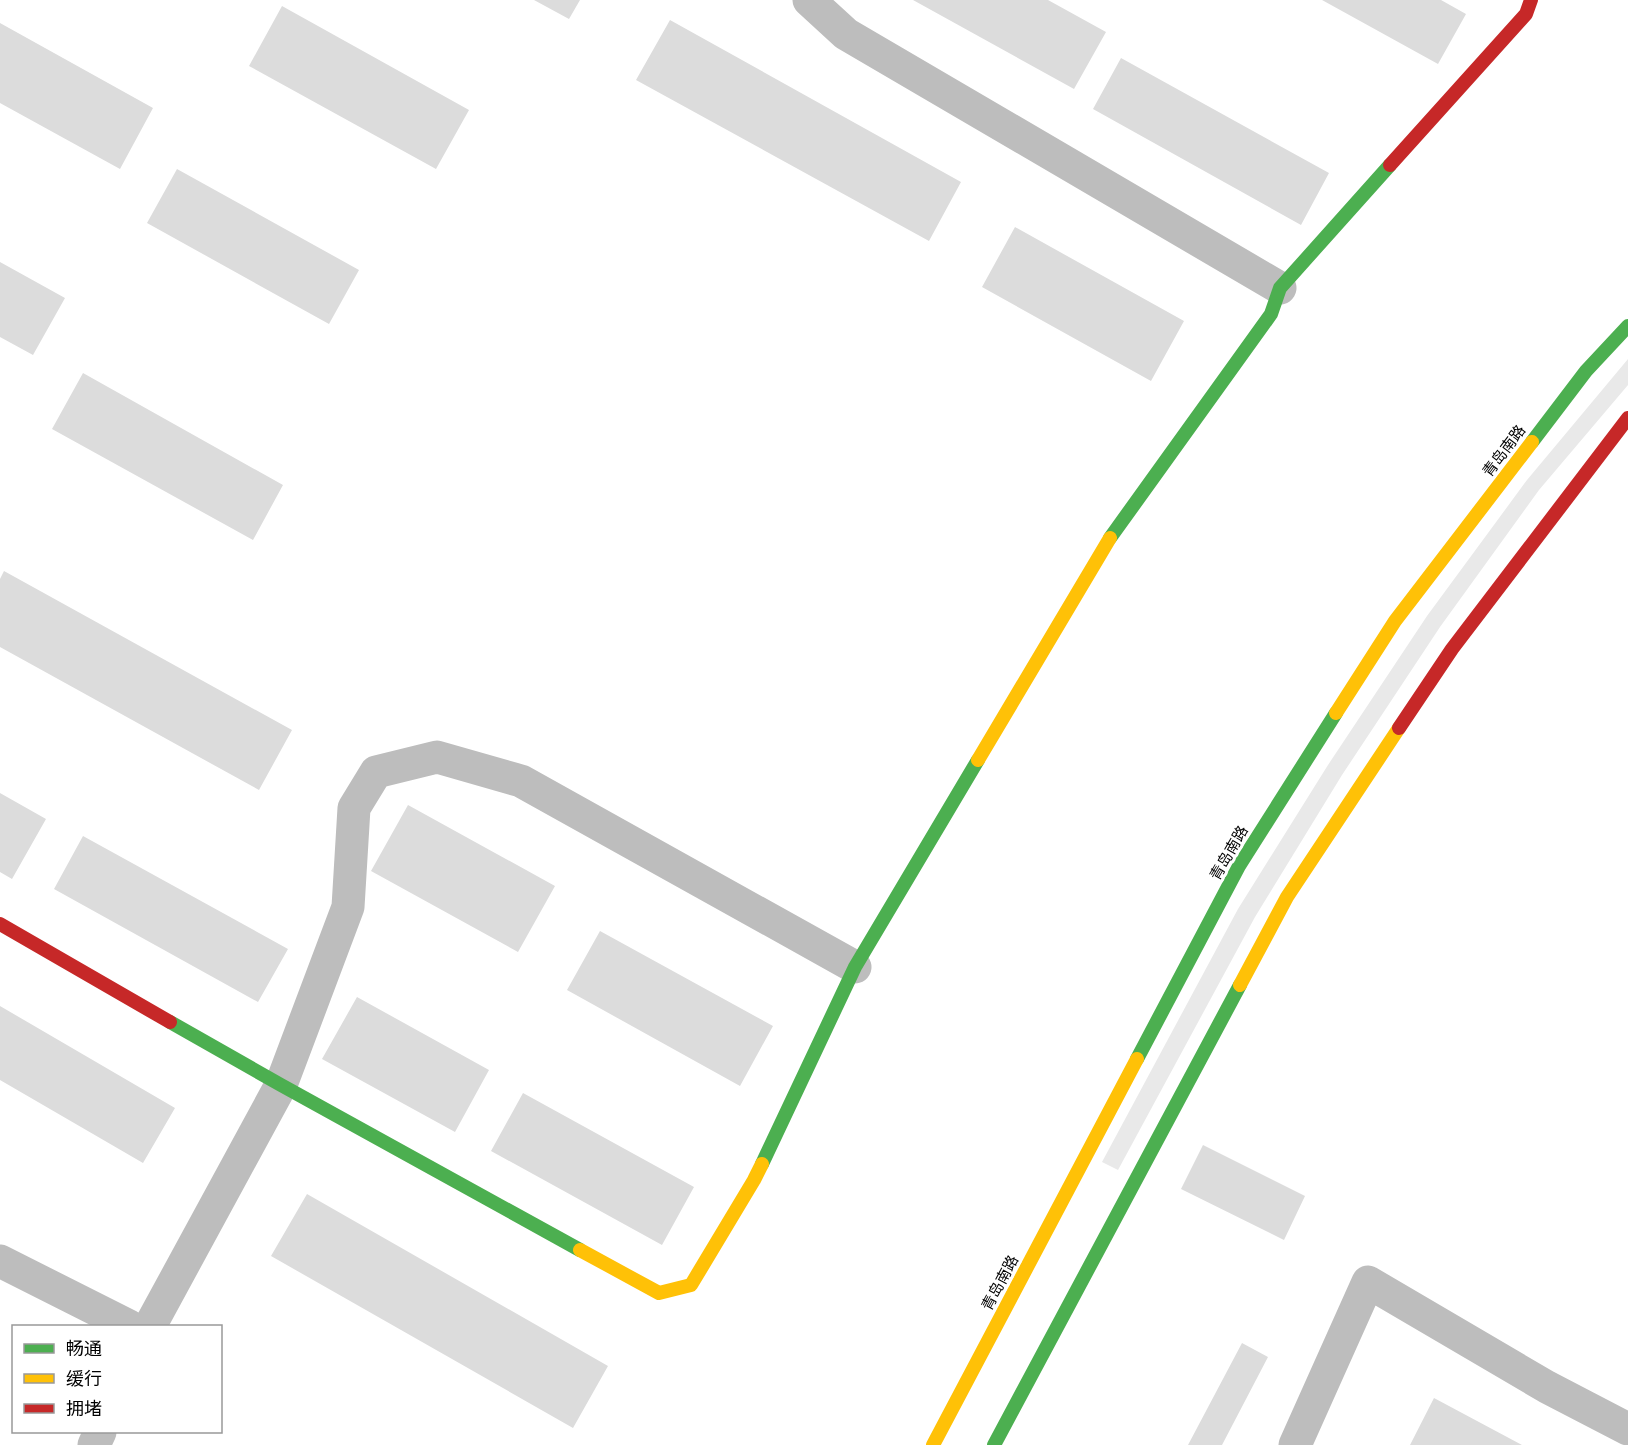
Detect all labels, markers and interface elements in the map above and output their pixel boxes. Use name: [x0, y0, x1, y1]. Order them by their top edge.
street label: 青岛南路: [1478, 421, 1528, 480]
street label: 青岛南路: [1205, 822, 1251, 883]
street label: 青岛南路: [977, 1252, 1021, 1313]
legend: [12, 1325, 222, 1433]
text: 畅通: [66, 1337, 102, 1359]
text: 缓行: [66, 1367, 102, 1389]
text: 拥堵: [66, 1397, 102, 1419]

